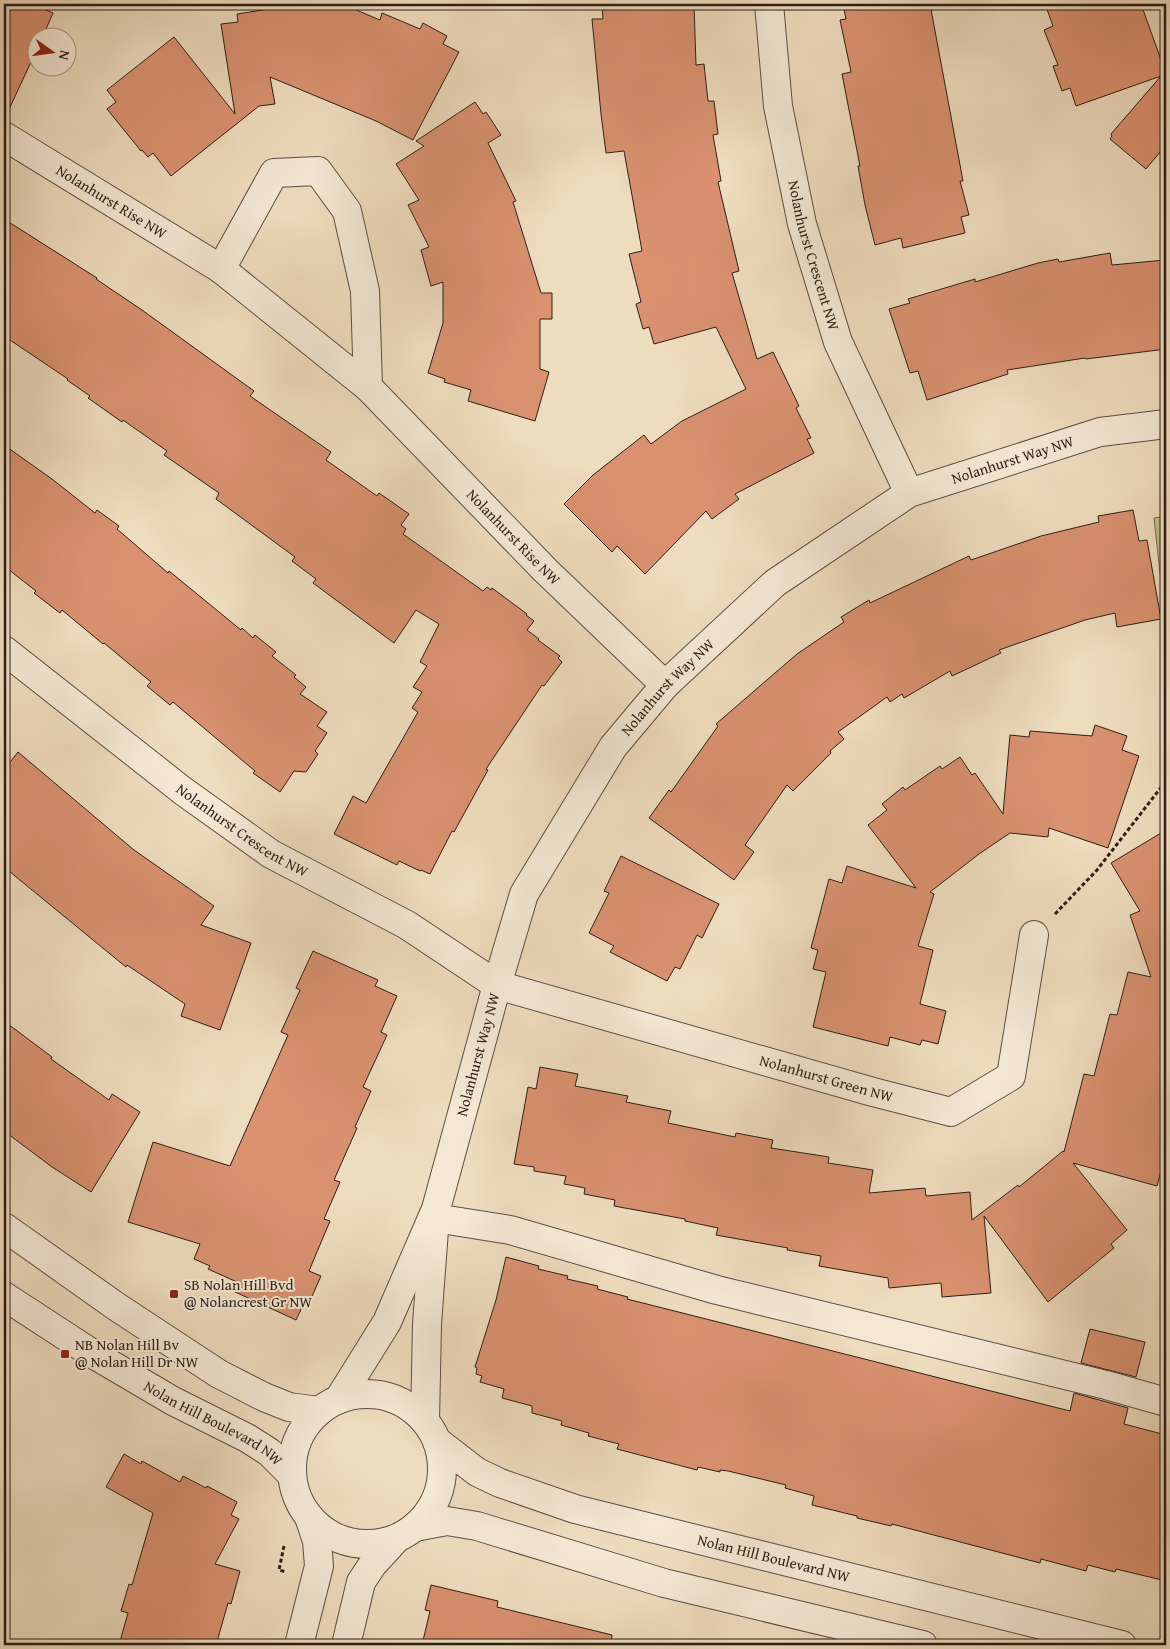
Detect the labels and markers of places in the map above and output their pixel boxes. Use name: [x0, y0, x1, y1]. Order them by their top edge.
place label: SB Nolan Hill Bvd @ Nolancrest Gr NW: [184, 1274, 312, 1312]
marker: SB Nolan Hill Bvd @ Nolancrest Gr NW: [168, 1288, 180, 1300]
place label: NB Nolan Hill Bv @ Nolan Hill Dr NW: [75, 1334, 199, 1372]
marker: NB Nolan Hill Bv @ Nolan Hill Dr NW: [59, 1348, 71, 1360]

